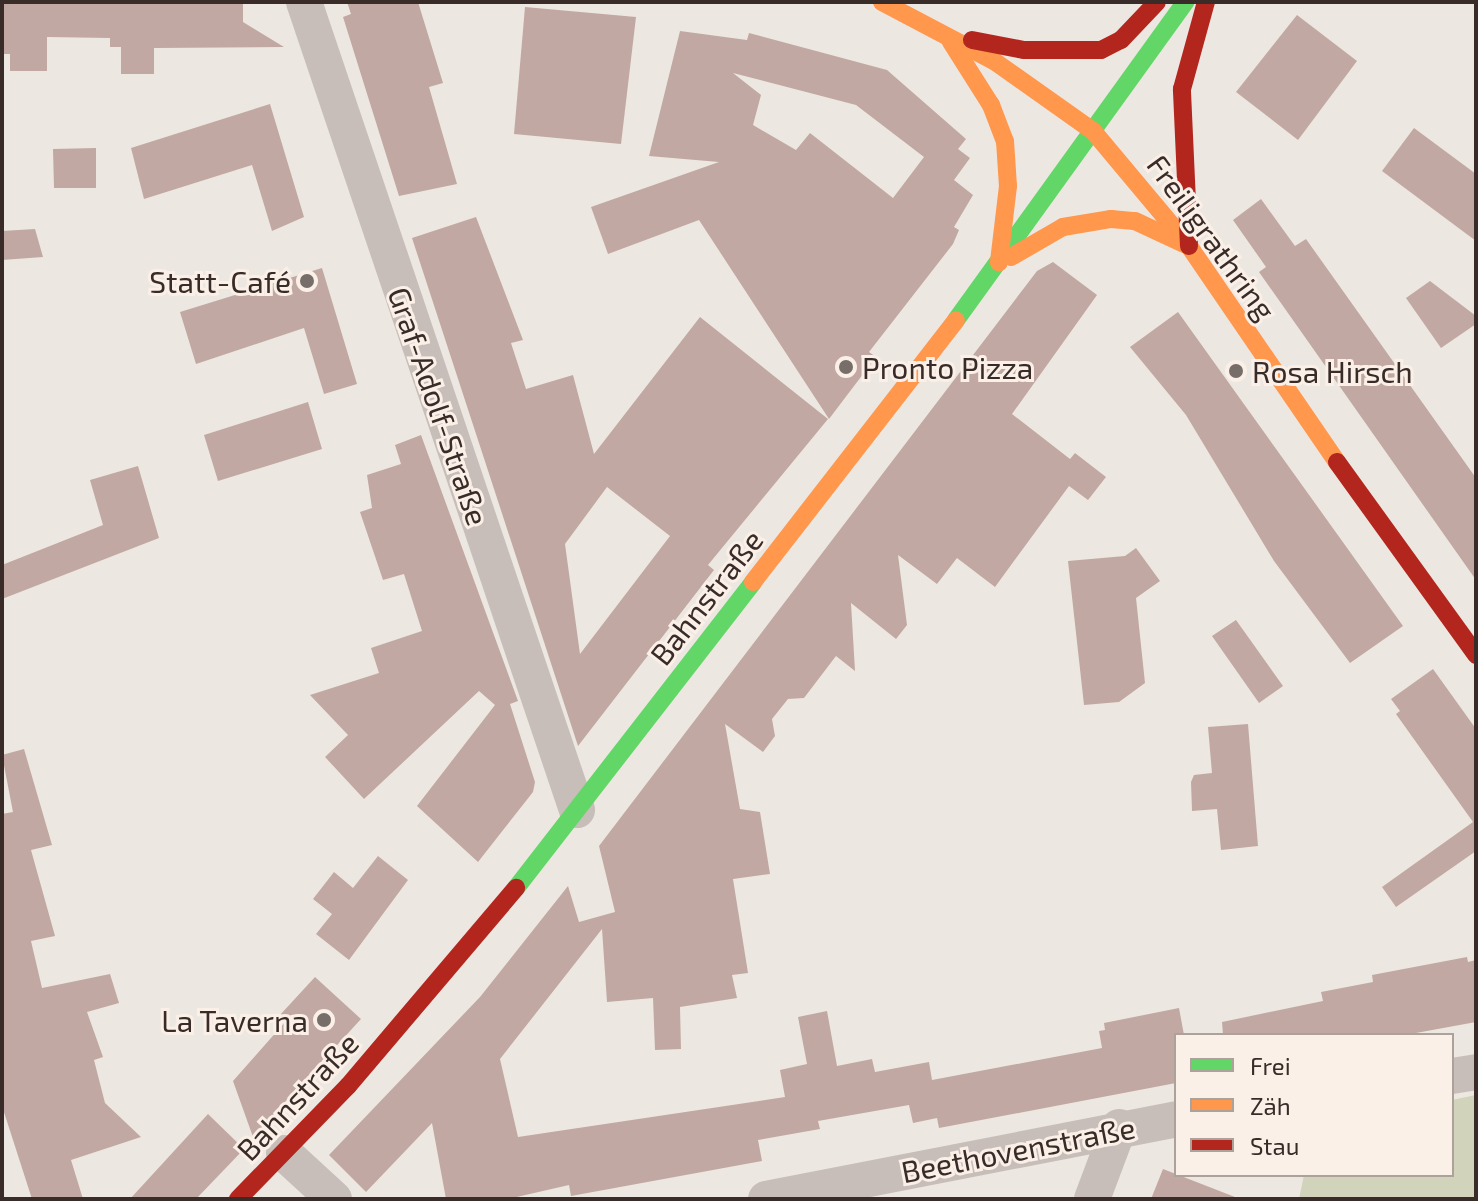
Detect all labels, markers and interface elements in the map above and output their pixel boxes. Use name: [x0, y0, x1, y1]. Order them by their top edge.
street label: Freiligrathring: [1140, 148, 1284, 326]
place label: Statt-Café: [149, 263, 291, 299]
marker: Statt-Café: [298, 272, 316, 290]
street label: Graf-Adolf-Straße: [381, 282, 497, 530]
place label: Pronto Pizza: [862, 349, 1033, 385]
place label: Rosa Hirsch: [1252, 353, 1413, 389]
marker: Pronto Pizza: [837, 358, 855, 376]
marker: Rosa Hirsch: [1227, 362, 1245, 380]
street label: Bahnstraße: [642, 522, 770, 672]
place label: La Taverna: [161, 1002, 308, 1038]
marker: La Taverna: [315, 1011, 333, 1029]
street label: Bahnstraße: [229, 1025, 365, 1167]
legend: [1174, 1033, 1454, 1177]
text: Frei: [1250, 1051, 1291, 1080]
text: Zäh: [1250, 1091, 1291, 1120]
street label: Beethovenstraße: [898, 1109, 1138, 1189]
text: Stau: [1250, 1131, 1299, 1160]

